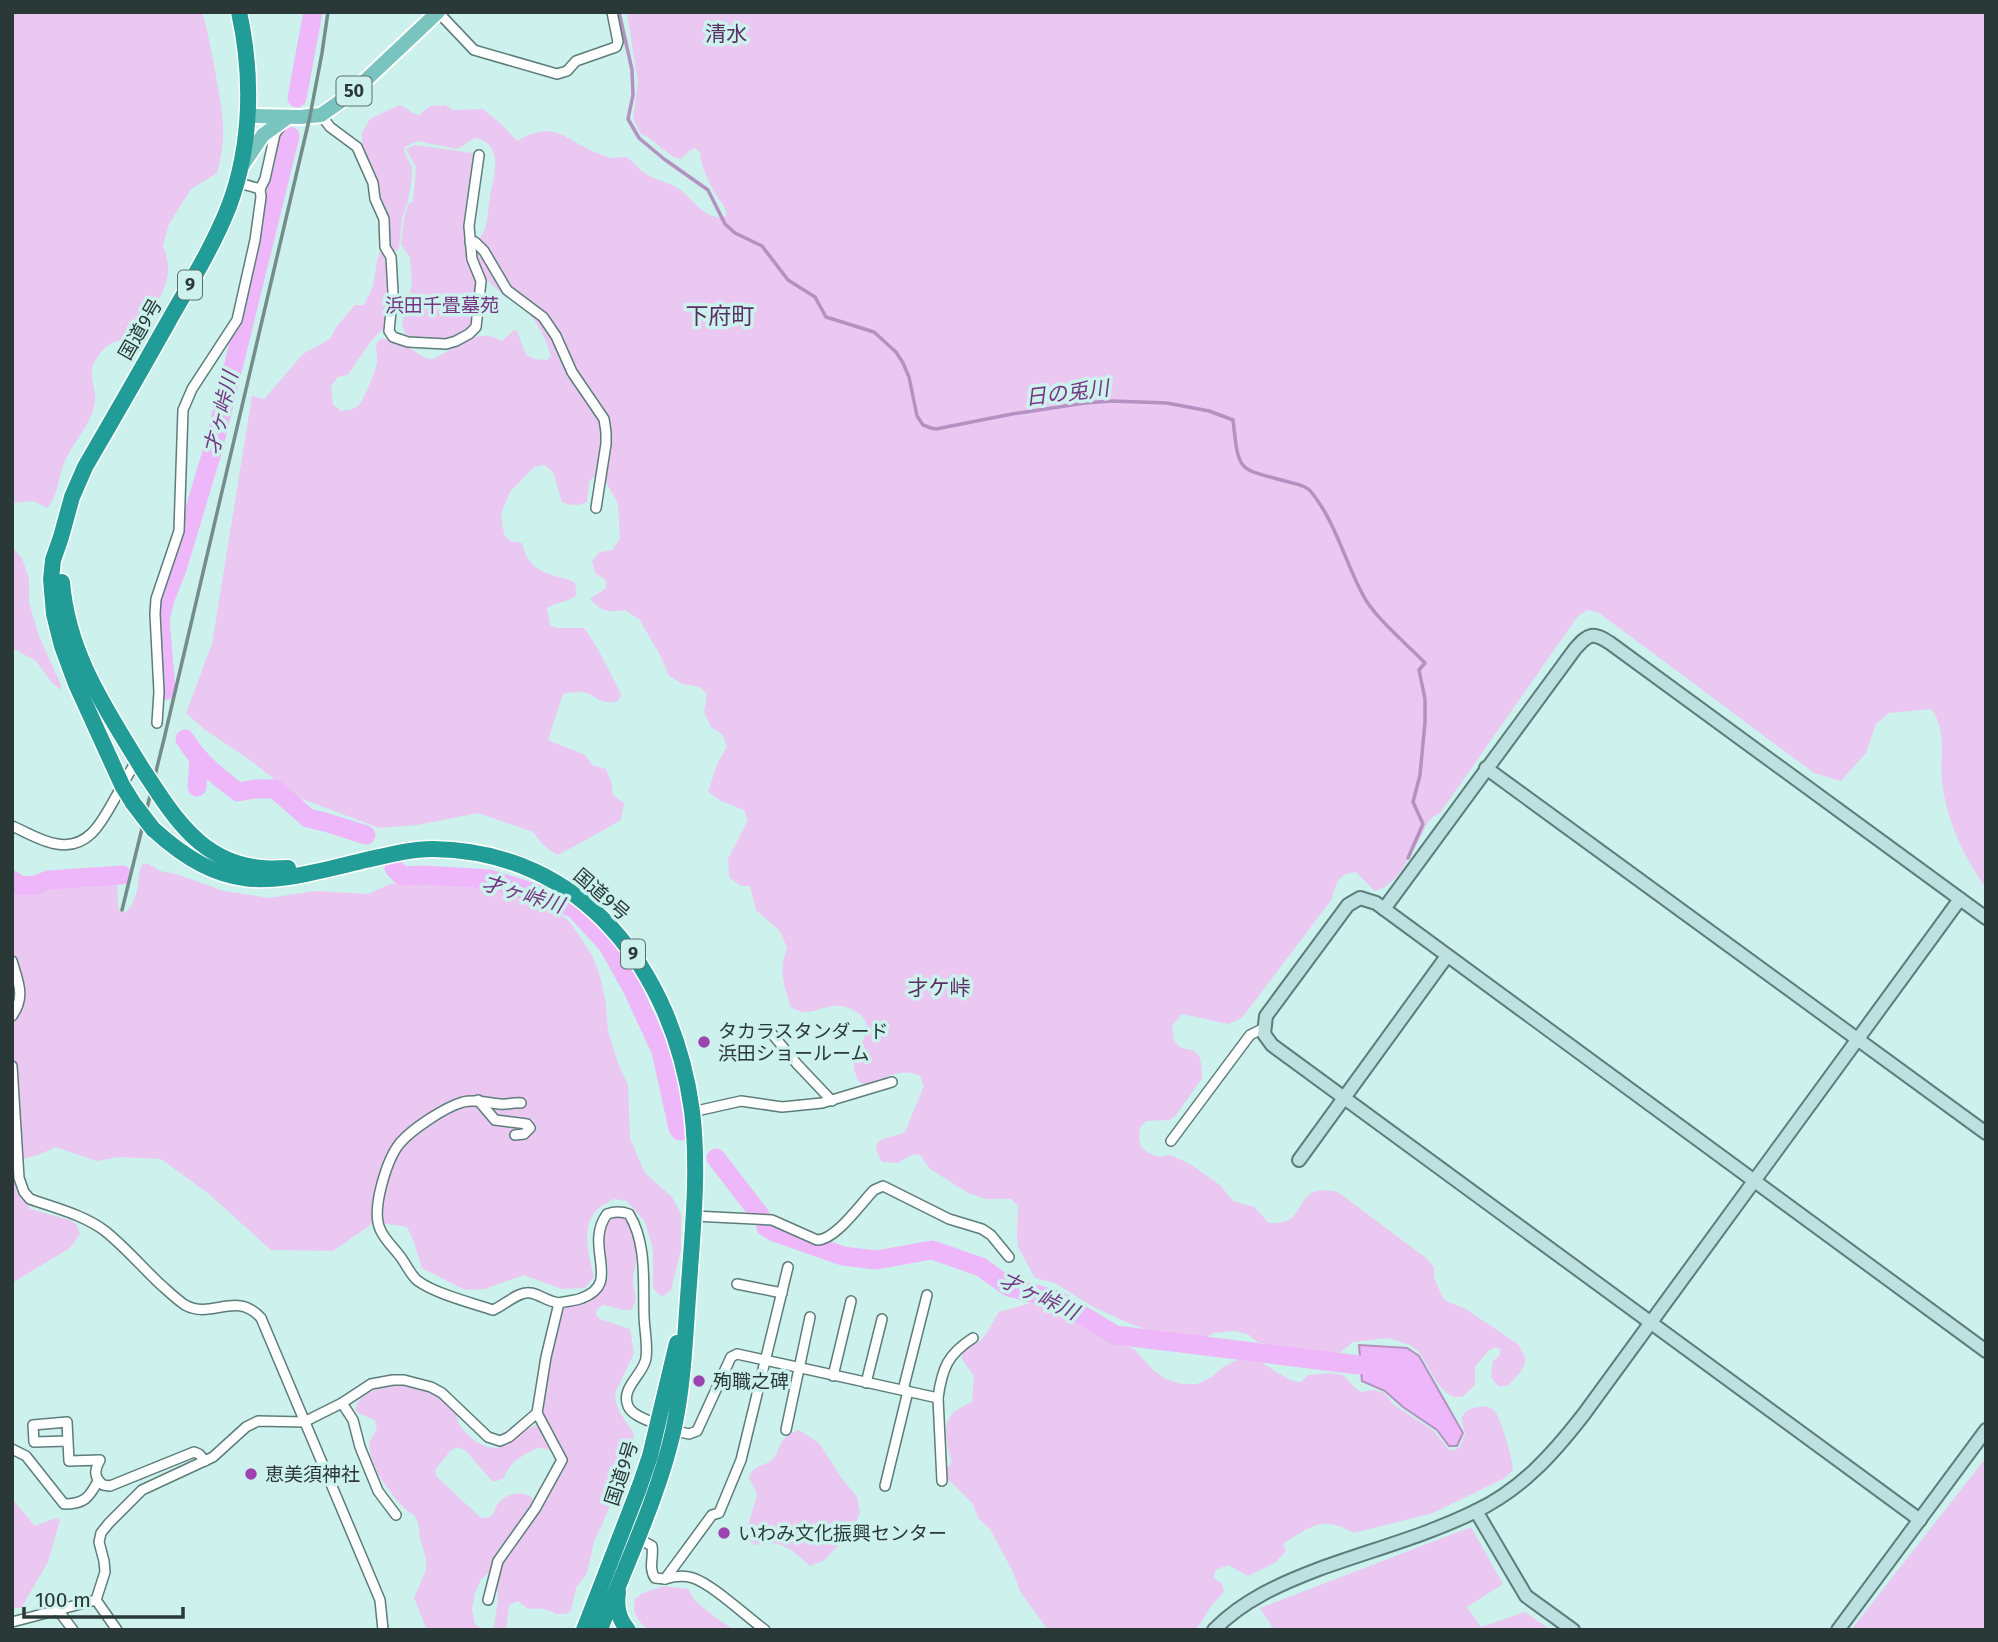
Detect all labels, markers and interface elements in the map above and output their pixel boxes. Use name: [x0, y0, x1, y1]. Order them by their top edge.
district label: 清水: [705, 21, 747, 47]
road number: 50: [336, 76, 372, 106]
road number: 9: [178, 270, 202, 300]
street label: 国道9号: [114, 294, 167, 364]
park label: 浜田千畳墓苑: [385, 294, 499, 317]
district label: 下府町: [686, 302, 755, 330]
water label: 才ヶ峠川: [198, 367, 244, 457]
water label: 日の兎川: [1024, 375, 1112, 411]
street label: 国道9号: [569, 864, 634, 925]
water label: 才ヶ峠川: [479, 869, 569, 919]
road number: 9: [621, 939, 645, 968]
district label: 才ケ峠: [908, 975, 971, 1001]
place label: タカラスタンダード 浜田ショールーム: [718, 1020, 889, 1065]
marker: タカラスタンダード 浜田ショールーム: [696, 1034, 712, 1050]
water label: 才ヶ峠川: [995, 1266, 1084, 1326]
place label: 殉職之碑: [713, 1370, 789, 1393]
marker: 殉職之碑: [691, 1373, 707, 1389]
street label: 国道9号: [600, 1438, 643, 1509]
place label: 恵美須神社: [265, 1463, 360, 1486]
marker: 恵美須神社: [243, 1466, 259, 1482]
place label: いわみ文化振興センター: [738, 1522, 947, 1545]
marker: いわみ文化振興センター: [716, 1525, 732, 1541]
scale bar: [24, 1576, 184, 1620]
text: 100 m: [35, 1587, 91, 1613]

